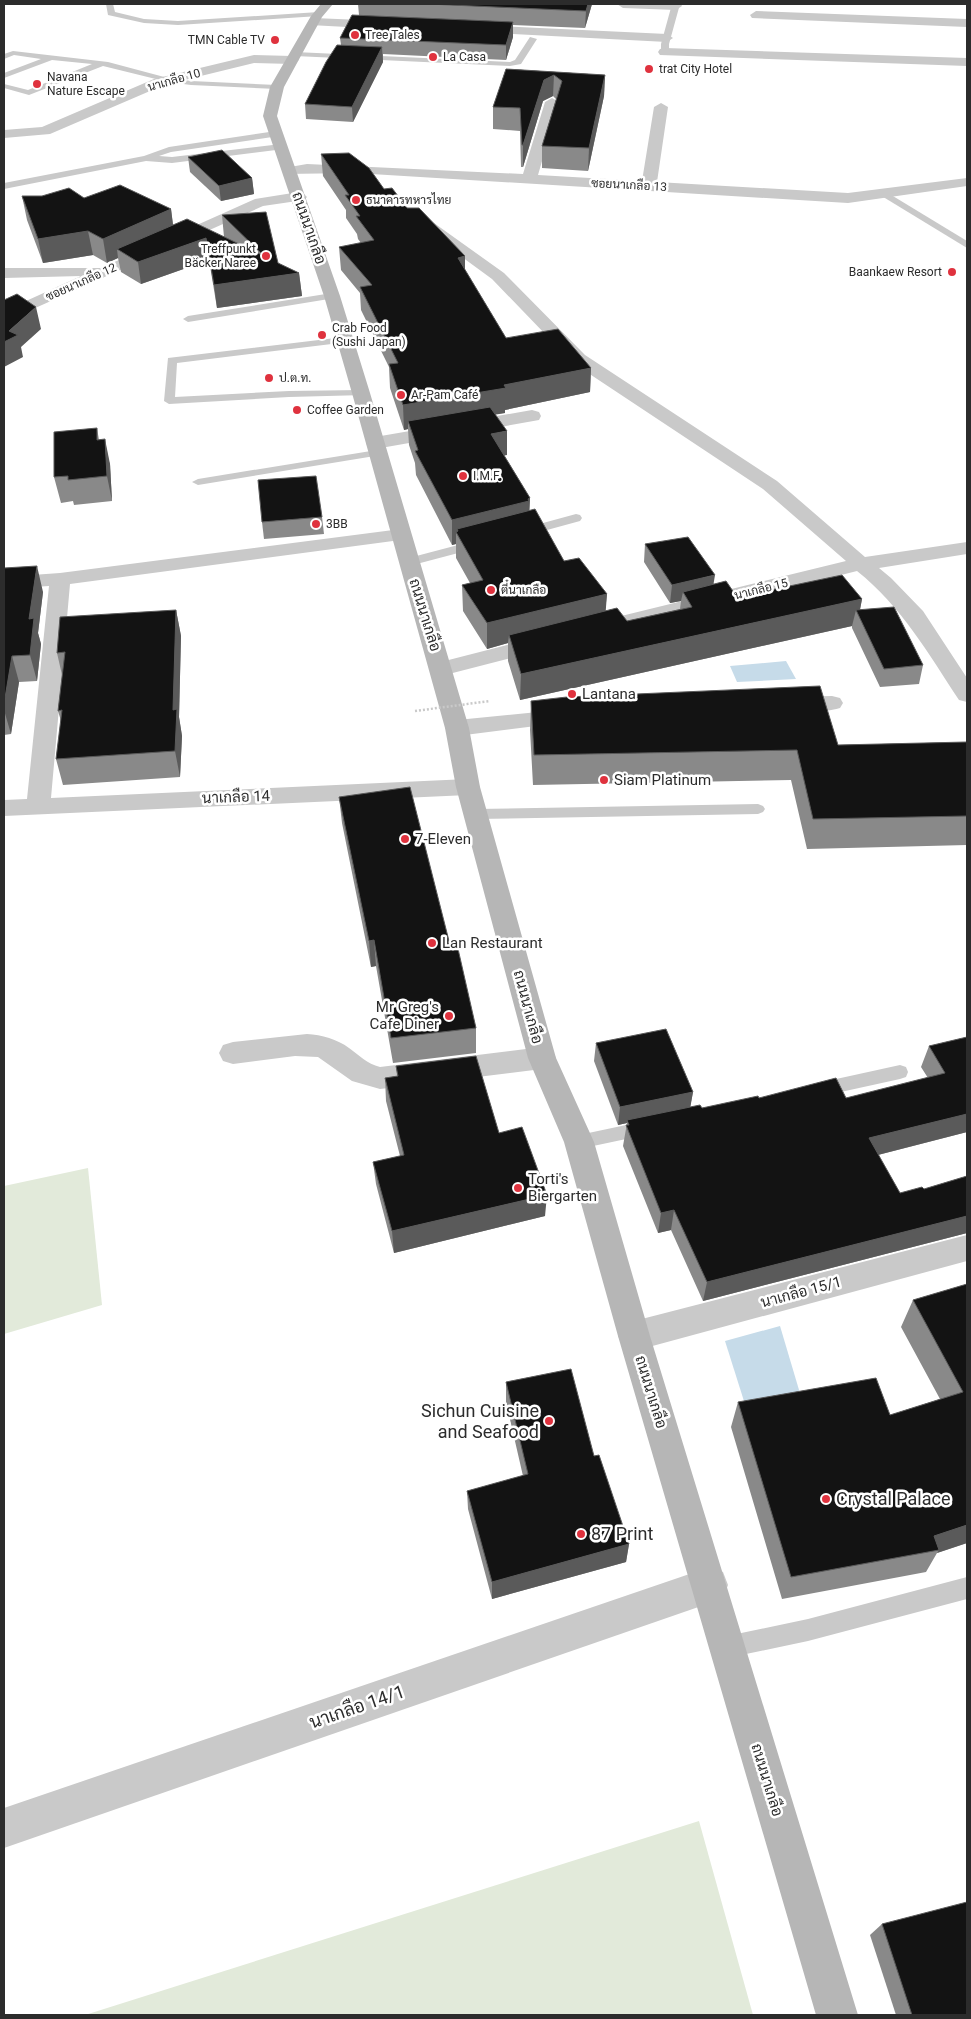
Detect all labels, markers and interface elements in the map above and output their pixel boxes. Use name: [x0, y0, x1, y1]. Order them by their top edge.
place label: Tree Tales: [365, 28, 420, 42]
marker: Tree Tales: [349, 29, 361, 41]
place label: TMN Cable TV: [188, 33, 265, 47]
marker: TMN Cable TV: [269, 34, 281, 46]
place label: La Casa: [443, 50, 486, 64]
marker: La Casa: [427, 51, 439, 63]
place label: trat City Hotel: [659, 62, 732, 76]
marker: trat City Hotel: [643, 63, 655, 75]
street label: นาเกลือ 10: [146, 66, 202, 94]
place label: Navana Nature Escape: [47, 70, 125, 98]
marker: Navana Nature Escape: [31, 78, 43, 90]
street label: ซอยนาเกลือ 13: [591, 176, 667, 194]
street label: ถนนนาเกลือ: [288, 189, 331, 267]
place label: ธนาคารทหารไทย: [366, 192, 451, 207]
marker: ธนาคารทหารไทย: [350, 194, 362, 206]
place label: Treffpunkt Bäcker Naree: [185, 242, 256, 270]
marker: Treffpunkt Bäcker Naree: [260, 250, 272, 262]
street label: ซอยนาเกลือ 12: [43, 260, 119, 304]
place label: Baankaew Resort: [849, 265, 942, 279]
marker: Baankaew Resort: [946, 266, 958, 278]
place label: Crab Food (Sushi Japan): [332, 321, 406, 349]
marker: Crab Food (Sushi Japan): [316, 329, 328, 341]
place label: ป.ต.ท.: [279, 371, 312, 385]
marker: ป.ต.ท.: [263, 372, 275, 384]
place label: Ar-Pam Café: [411, 388, 478, 402]
marker: Ar-Pam Café: [395, 389, 407, 401]
place label: Coffee Garden: [307, 403, 384, 417]
marker: Coffee Garden: [291, 404, 303, 416]
place label: I.M.F.: [473, 469, 502, 483]
marker: I.M.F.: [457, 470, 469, 482]
place label: 3BB: [326, 517, 348, 531]
marker: 3BB: [310, 518, 322, 530]
street label: ถนนนาเกลือ: [405, 576, 446, 654]
street label: นาเกลือ 15: [733, 576, 789, 602]
place label: ตี๋นาเกลือ: [501, 579, 546, 597]
marker: ตี๋นาเกลือ: [485, 584, 497, 596]
place label: Lantana: [582, 685, 636, 703]
marker: Lantana: [566, 688, 578, 700]
place label: Siam Platinum: [614, 771, 711, 789]
marker: Siam Platinum: [598, 774, 610, 786]
street label: นาเกลือ 14: [202, 786, 271, 807]
place label: 7-Eleven: [415, 830, 471, 848]
marker: 7-Eleven: [399, 833, 411, 845]
place label: Lan Restaurant: [442, 934, 543, 952]
marker: Lan Restaurant: [426, 937, 438, 949]
street label: ถนนนาเกลือ: [510, 968, 547, 1046]
place label: Mr Greg's Cafe Diner: [370, 998, 439, 1033]
marker: Mr Greg's Cafe Diner: [443, 1010, 455, 1022]
place label: Torti's Biergarten: [528, 1170, 597, 1205]
marker: Torti's Biergarten: [512, 1182, 524, 1194]
street label: นาเกลือ 15/1: [758, 1272, 843, 1311]
street label: ถนนนาเกลือ: [631, 1353, 672, 1431]
place label: Sichun Cuisine and Seafood: [421, 1400, 539, 1442]
marker: Sichun Cuisine and Seafood: [543, 1415, 555, 1427]
place label: Crystal Palace: [836, 1488, 951, 1509]
marker: Crystal Palace: [820, 1493, 832, 1505]
place label: 87 Print: [591, 1523, 653, 1544]
marker: 87 Print: [575, 1528, 587, 1540]
street label: นาเกลือ 14/1: [306, 1679, 407, 1733]
street label: ถนนนาเกลือ: [747, 1741, 788, 1819]

